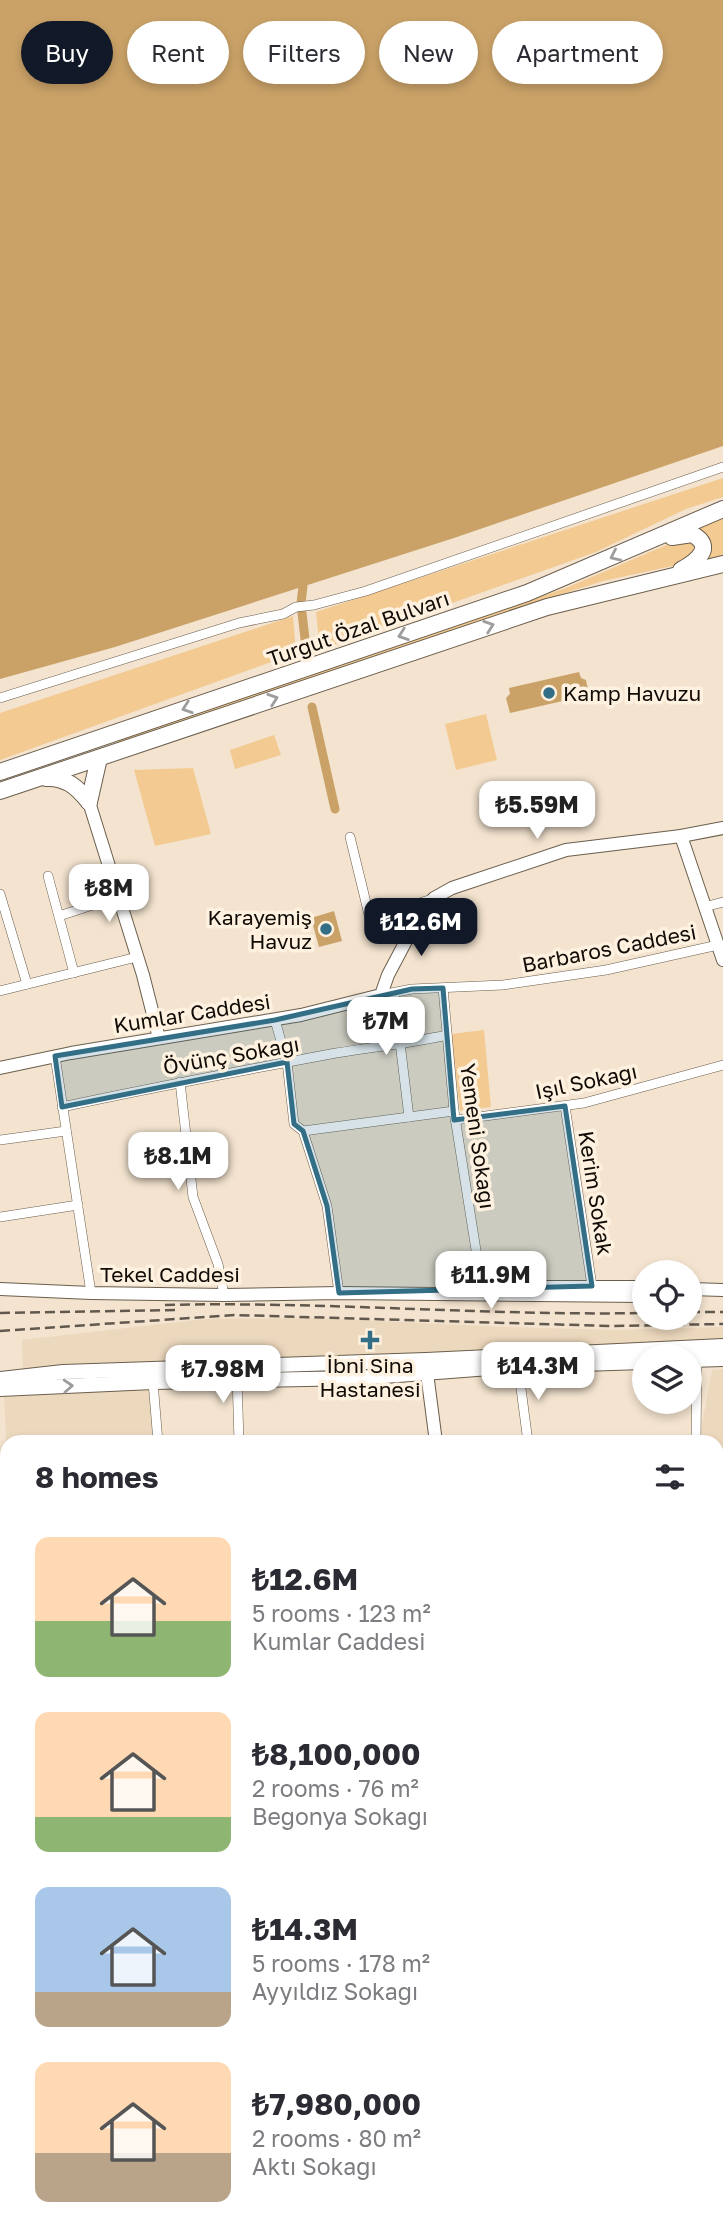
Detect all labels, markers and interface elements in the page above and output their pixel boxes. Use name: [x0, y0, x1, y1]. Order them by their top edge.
chip: Buy: [21, 21, 113, 84]
chip: Rent: [127, 21, 229, 84]
chip: Filters: [243, 21, 365, 84]
chip: New: [379, 21, 478, 84]
chip: Apartment: [492, 21, 663, 84]
one-way arrow: [610, 548, 623, 562]
street label: Turgut Özal Bulvarı: [264, 585, 452, 671]
one-way arrow: [482, 620, 495, 634]
one-way arrow: [397, 627, 409, 641]
place label: Kamp Havuzu: [563, 680, 701, 706]
marker: Kamp Havuzu: [541, 685, 557, 701]
one-way arrow: [267, 692, 279, 707]
one-way arrow: [181, 700, 194, 714]
pin: ₺5.59M: [480, 782, 594, 841]
text: ₺5.59M: [495, 790, 579, 818]
pin: ₺8M: [75, 864, 143, 924]
text: ₺8M: [85, 873, 133, 901]
pin: ₺12.6M: [364, 898, 478, 958]
place label: Karayemiş Havuz: [208, 904, 312, 954]
text: ₺12.6M: [380, 907, 462, 935]
street label: Barbaros Caddesi: [520, 918, 698, 978]
marker: Karayemiş Havuz: [318, 921, 334, 937]
street label: Kumlar Caddesi: [112, 988, 272, 1038]
pin: ₺7M: [352, 998, 420, 1057]
text: ₺7M: [363, 1006, 409, 1034]
street label: Övünç Sokağı: [161, 1030, 301, 1080]
street label: Işıl Sokağı: [533, 1058, 639, 1104]
street label: Yemeni Sokağı: [455, 1062, 501, 1210]
street label: Kerim Sokak: [573, 1129, 619, 1257]
pin: ₺8.1M: [129, 1132, 227, 1192]
text: ₺8.1M: [144, 1141, 212, 1169]
pin: ₺11.9M: [434, 1252, 548, 1311]
text: ₺11.9M: [451, 1260, 531, 1288]
map controls: [632, 1260, 702, 1414]
button: locate: [632, 1260, 702, 1330]
street label: Tekel Caddesi: [100, 1261, 240, 1287]
marker: İbni Sina Hastanesi: [360, 1330, 380, 1350]
pin: ₺14.3M: [481, 1342, 595, 1402]
button: layers: [632, 1344, 702, 1414]
pin: ₺7.98M: [166, 1346, 280, 1405]
text: ₺14.3M: [497, 1351, 579, 1379]
place label: İbni Sina Hastanesi: [319, 1352, 421, 1402]
text: ₺7.98M: [182, 1354, 264, 1382]
one-way arrow: [63, 1378, 74, 1393]
icon: filters: [651, 1458, 689, 1496]
text: 8 homes: [35, 1459, 159, 1495]
text: ₺12.6M: [252, 1561, 358, 1597]
icon: home: [91, 1565, 175, 1649]
text: 5 rooms · 123 m²: [252, 1599, 431, 1627]
text: Kumlar Caddesi: [252, 1627, 425, 1655]
text: ₺8,100,000: [252, 1736, 421, 1772]
icon: home: [91, 1740, 175, 1824]
text: 2 rooms · 76 m²: [252, 1774, 419, 1802]
text: Begonya Sokağı: [252, 1802, 428, 1830]
text: ₺14.3M: [252, 1911, 358, 1947]
icon: home: [91, 1915, 175, 1999]
text: 5 rooms · 178 m²: [252, 1949, 430, 1977]
text: Ayyıldız Sokağı: [252, 1977, 418, 2005]
text: ₺7,980,000: [252, 2086, 421, 2122]
icon: home: [91, 2090, 175, 2174]
text: 2 rooms · 80 m²: [252, 2124, 421, 2152]
text: Aktı Sokağı: [252, 2152, 377, 2180]

